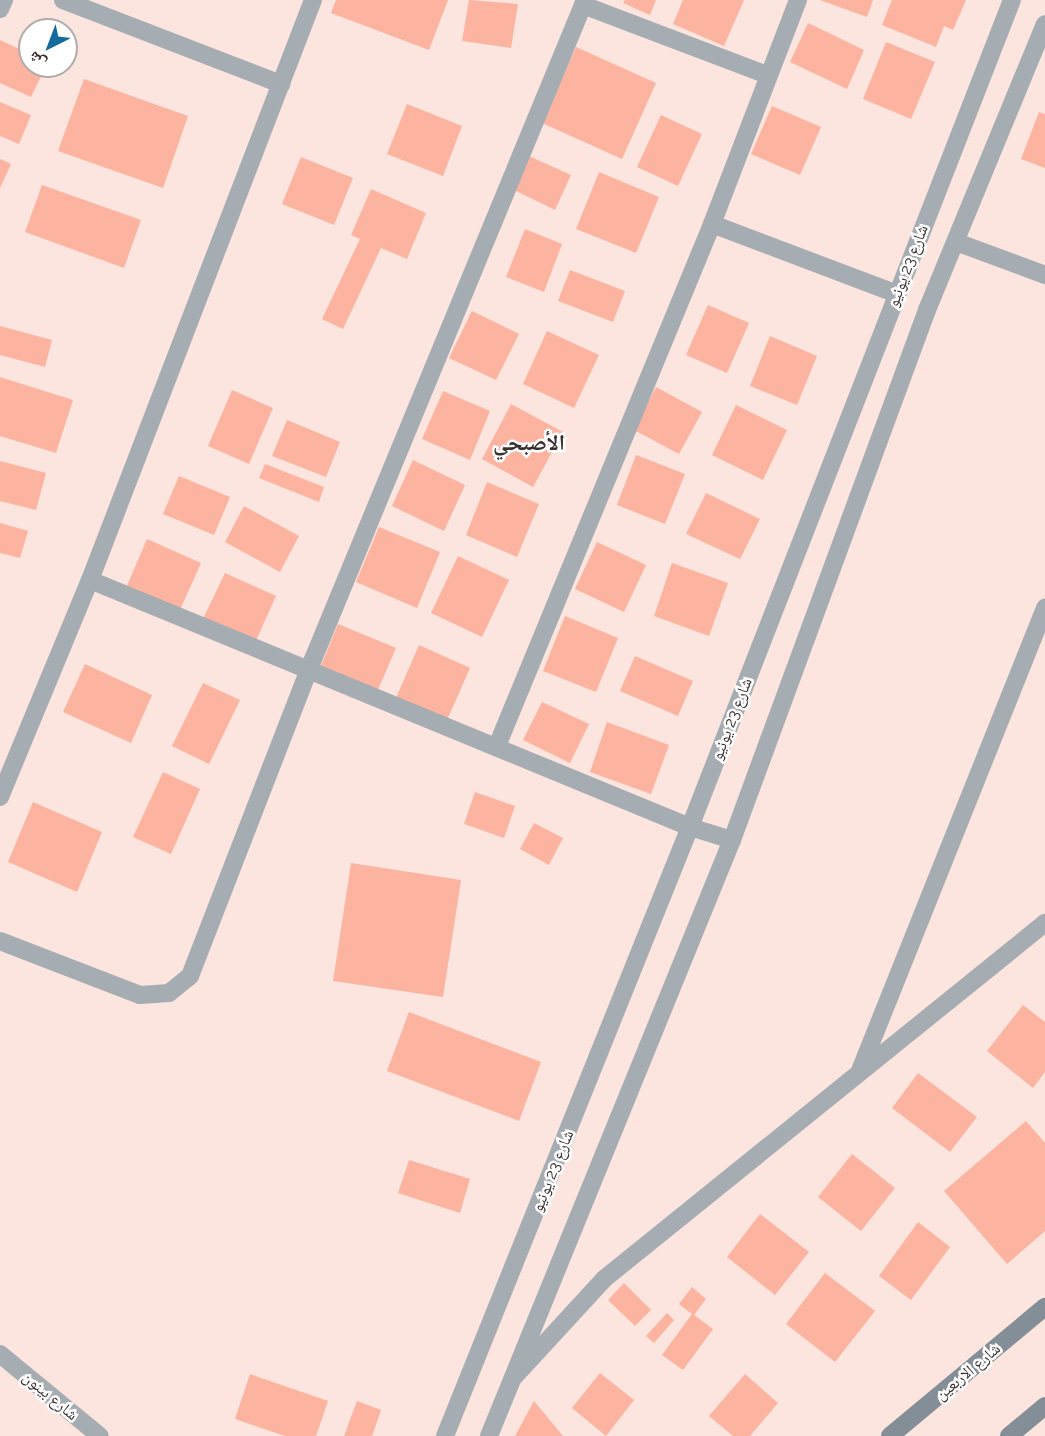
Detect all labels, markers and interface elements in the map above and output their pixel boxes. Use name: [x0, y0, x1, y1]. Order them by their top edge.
north arrow: [18, 18, 78, 78]
text: ش: [24, 48, 50, 73]
street label: شارع 23 يونيو: [884, 222, 932, 310]
district label: الأصبحي: [493, 430, 565, 456]
street label: شارع 23 يونيو: [708, 675, 756, 763]
street label: شارع 23 يونيو: [528, 1127, 578, 1215]
street label: شارع الاربعين: [932, 1339, 1004, 1405]
street label: شارع بينون: [18, 1367, 82, 1425]

